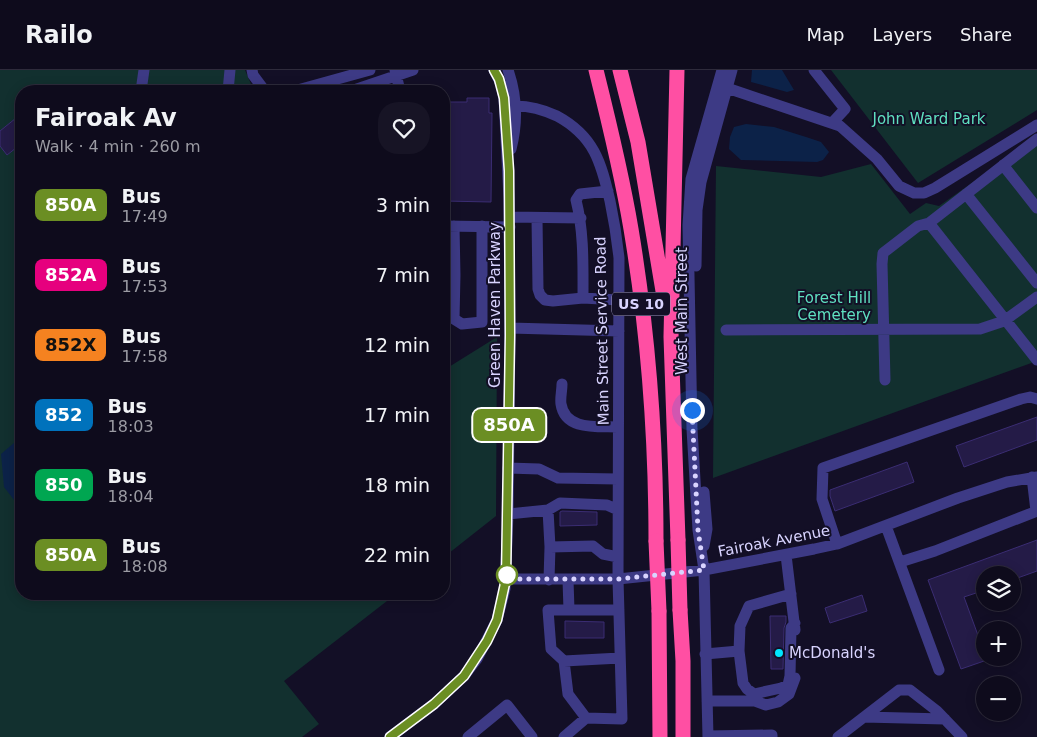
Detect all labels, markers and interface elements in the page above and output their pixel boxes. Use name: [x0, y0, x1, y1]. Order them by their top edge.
text: Railo: [25, 21, 93, 49]
text: Map: [806, 24, 844, 45]
text: Layers: [872, 24, 932, 45]
text: Share: [960, 24, 1012, 45]
button: heart: [378, 102, 430, 154]
text: Fairoak Av: [35, 104, 177, 132]
park label: John Ward Park: [871, 110, 986, 128]
text: Walk · 4 min · 260 m: [35, 137, 200, 156]
text: Bus: [122, 185, 161, 207]
text: 850A: [45, 194, 97, 215]
text: 3 min: [376, 194, 430, 216]
text: 17:49: [122, 207, 168, 226]
street label: Green Haven Parkway: [486, 222, 504, 388]
street label: Main Street Service Road: [591, 236, 613, 426]
street label: West Main Street: [673, 247, 691, 375]
text: Bus: [122, 255, 161, 277]
text: 852A: [45, 264, 97, 285]
text: 7 min: [376, 264, 430, 286]
text: 17:53: [122, 277, 168, 296]
park label: Forest Hill Cemetery: [797, 289, 871, 324]
road number: US 10: [612, 292, 670, 315]
text: Bus: [121, 325, 161, 347]
text: 852X: [45, 334, 96, 355]
text: 12 min: [364, 334, 430, 356]
text: 17:58: [121, 347, 168, 366]
text: Bus: [108, 395, 147, 417]
your location: [680, 398, 705, 423]
text: 852: [45, 404, 83, 425]
text: 17 min: [364, 404, 430, 426]
line badge: 850A: [474, 409, 544, 441]
text: 850A: [483, 414, 535, 435]
text: 18:03: [108, 417, 154, 436]
text: Bus: [108, 465, 147, 487]
text: 850: [45, 474, 83, 495]
text: 18 min: [364, 474, 430, 496]
text: 18:04: [108, 487, 154, 506]
street label: Fairoak Avenue: [716, 521, 832, 561]
text: Bus: [122, 535, 161, 557]
text: 850A: [45, 544, 97, 565]
text: 22 min: [364, 544, 430, 566]
text: 18:08: [122, 557, 168, 576]
unlabelled marker: [496, 564, 518, 586]
map controls: [976, 566, 1021, 721]
button: layers: [976, 566, 1021, 611]
button: +: [976, 621, 1021, 666]
place label: McDonald's: [789, 644, 875, 662]
marker: McDonald's: [773, 647, 785, 659]
button: −: [976, 676, 1021, 721]

